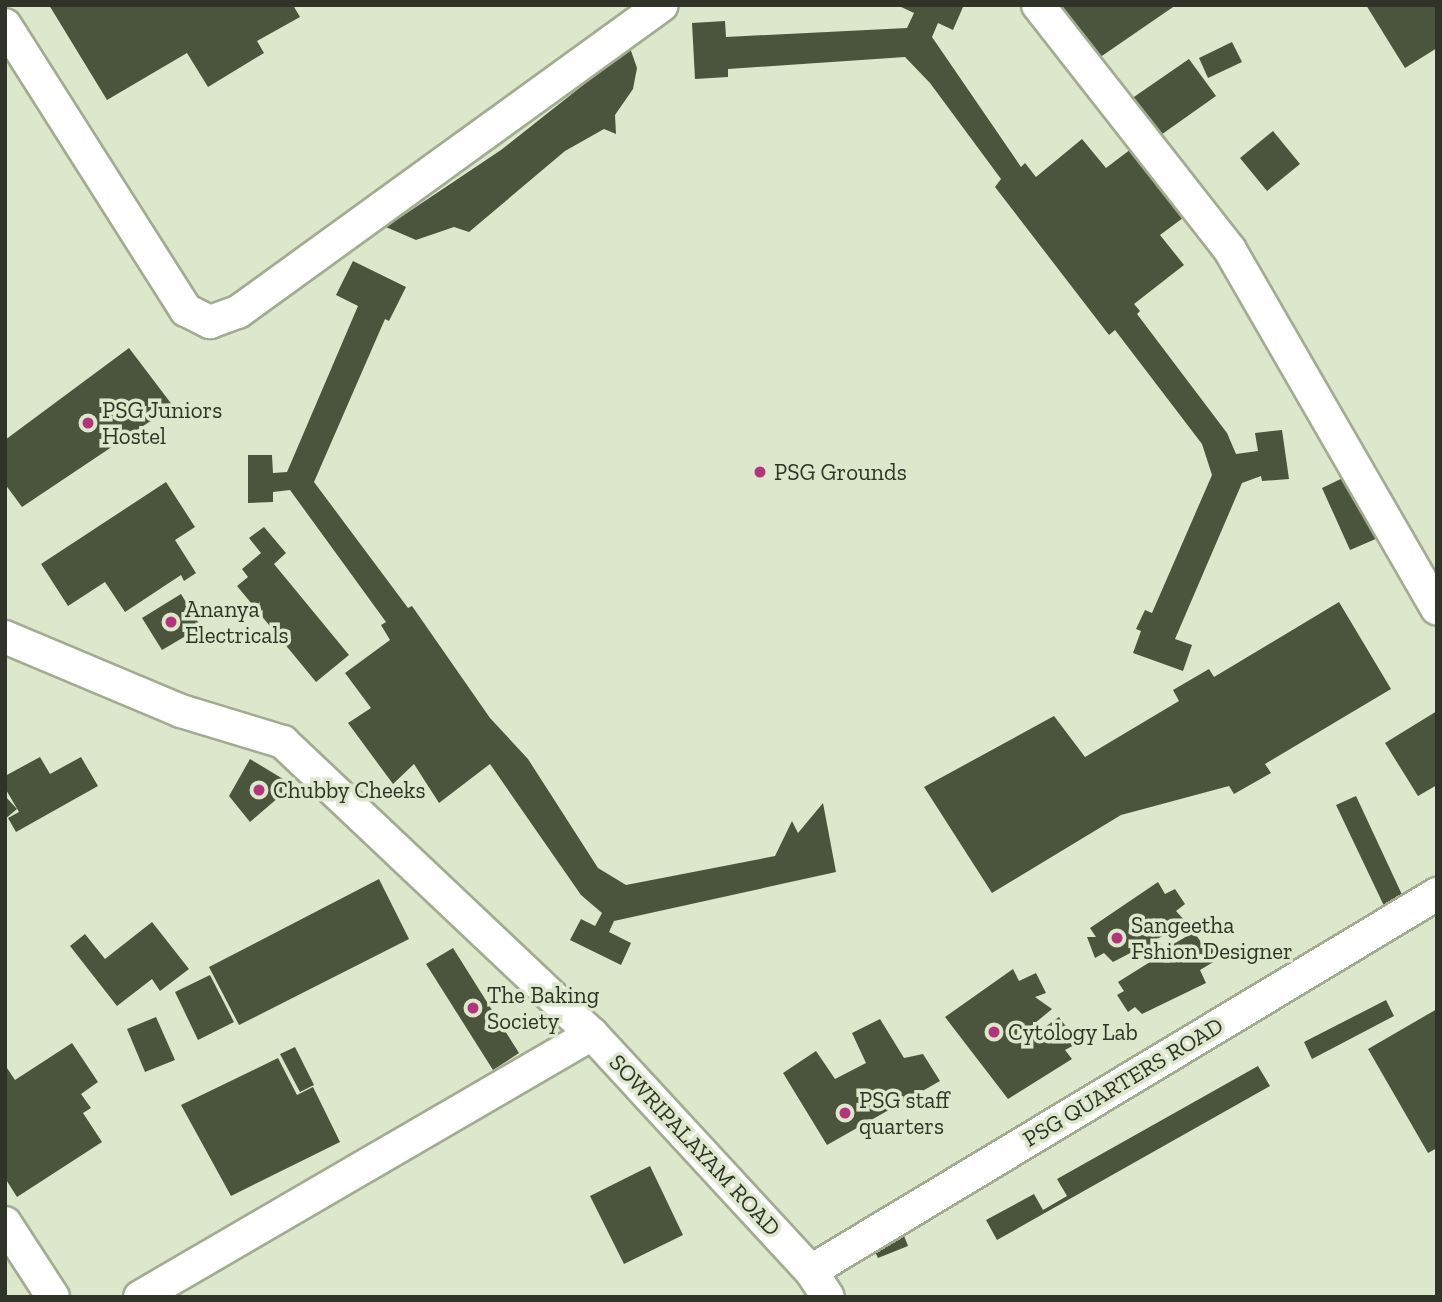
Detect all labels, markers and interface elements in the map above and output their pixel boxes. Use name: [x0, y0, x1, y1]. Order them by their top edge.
place label: PSG Juniors Hostel: [102, 396, 223, 450]
marker: PSG Juniors Hostel: [80, 415, 96, 431]
place label: PSG Grounds: [774, 458, 907, 486]
marker: PSG Grounds: [752, 464, 768, 480]
place label: Ananya Electricals: [185, 595, 289, 649]
marker: Ananya Electricals: [163, 614, 179, 630]
place label: Chubby Cheeks: [273, 776, 426, 804]
marker: Chubby Cheeks: [251, 782, 267, 798]
place label: Sangeetha Fshion Designer: [1131, 911, 1293, 965]
marker: Sangeetha Fshion Designer: [1109, 930, 1125, 946]
place label: The Baking Society: [487, 981, 599, 1035]
marker: The Baking Society: [465, 1000, 481, 1016]
street label: PSG QUARTERS ROAD: [1018, 1011, 1228, 1153]
place label: Cytology Lab: [1008, 1018, 1138, 1046]
marker: Cytology Lab: [986, 1024, 1002, 1040]
street label: SOWRIPALAYAM ROAD: [604, 1048, 786, 1242]
place label: PSG staff quarters: [859, 1086, 949, 1140]
marker: PSG staff quarters: [837, 1105, 853, 1121]

